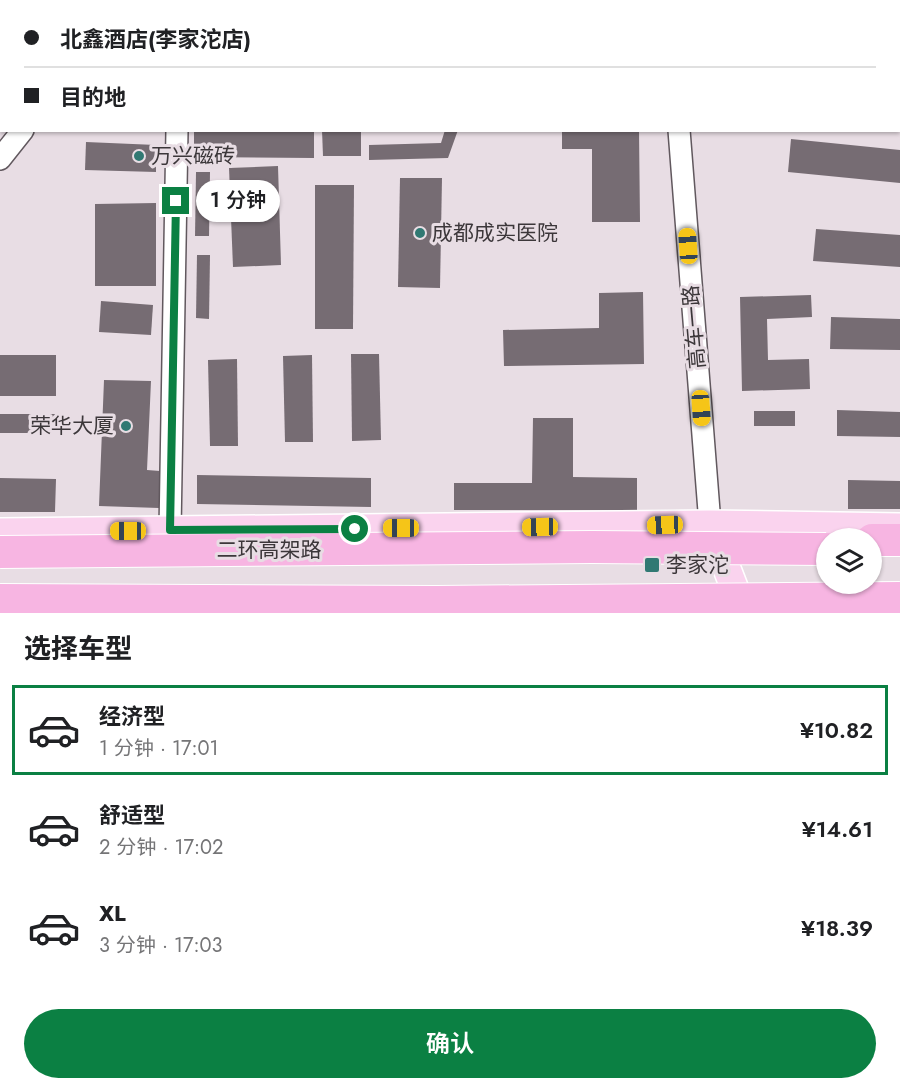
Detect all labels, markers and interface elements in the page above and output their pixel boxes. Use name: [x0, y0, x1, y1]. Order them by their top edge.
text: 北鑫酒店(李家沱店): [60, 23, 251, 55]
text: 目的地: [60, 81, 126, 113]
place label: 万兴磁砖: [151, 141, 235, 171]
marker: 万兴磁砖: [132, 149, 146, 163]
callout: 1 分钟: [197, 180, 281, 222]
text: 1 分钟: [210, 186, 266, 215]
route end: [162, 187, 189, 214]
place label: 成都成实医院: [432, 218, 558, 248]
marker: 成都成实医院: [413, 226, 427, 240]
car: [678, 227, 698, 265]
street label: 高车一路: [675, 284, 713, 370]
car: [691, 389, 711, 427]
place label: 荣华大厦: [30, 411, 114, 441]
marker: 荣华大厦: [119, 419, 133, 433]
route start: [341, 515, 368, 542]
car: [647, 515, 683, 535]
car: [522, 518, 558, 536]
car: [383, 519, 419, 537]
car: [110, 522, 146, 540]
map controls: [816, 528, 882, 594]
button: layers: [816, 528, 882, 594]
street label: 二环高架路: [217, 535, 322, 565]
place label: 李家沱: [666, 550, 729, 580]
marker: 李家沱: [643, 556, 661, 574]
text: 选择车型: [24, 629, 132, 668]
text: 经济型: [99, 700, 165, 732]
icon: car: [27, 703, 81, 757]
text: ¥10.82: [800, 714, 873, 746]
text: 1 分钟 · 17:01: [99, 734, 219, 763]
text: 舒适型: [99, 799, 165, 831]
icon: car: [27, 802, 81, 856]
text: ¥14.61: [802, 813, 873, 845]
text: 2 分钟 · 17:02: [99, 833, 223, 862]
text: XL: [99, 897, 126, 929]
icon: car: [27, 901, 81, 955]
text: ¥18.39: [801, 912, 873, 944]
text: 3 分钟 · 17:03: [99, 931, 222, 960]
button: 确认: [24, 1009, 876, 1078]

